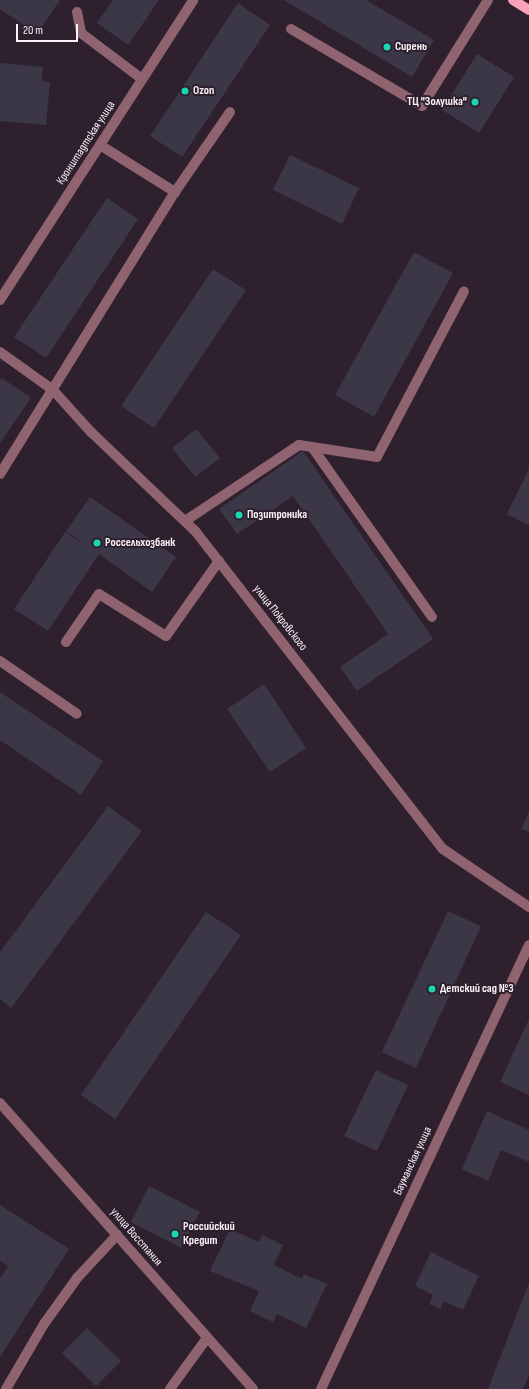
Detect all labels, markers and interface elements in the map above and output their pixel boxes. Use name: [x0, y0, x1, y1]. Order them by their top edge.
scale bar: [18, 16, 80, 42]
text: 20 m: [23, 23, 43, 38]
place label: Сирень: [395, 40, 427, 54]
marker: Сирень: [382, 42, 392, 52]
place label: Ozon: [193, 84, 214, 98]
marker: Ozon: [180, 86, 190, 96]
place label: ТЦ "Золушка": [407, 95, 467, 109]
marker: ТЦ "Золушка": [470, 97, 480, 107]
street label: Кронштадтская улица: [54, 98, 118, 188]
place label: Позитроника: [247, 508, 307, 522]
marker: Позитроника: [234, 510, 244, 520]
place label: Россельхозбанк: [105, 536, 175, 550]
marker: Россельхозбанк: [92, 538, 102, 548]
street label: улица Покровского: [250, 582, 310, 654]
place label: Детский сад №3: [440, 982, 514, 996]
marker: Детский сад №3: [427, 984, 437, 994]
street label: Бауманская улица: [391, 1124, 435, 1198]
street label: улица Восстания: [107, 1205, 165, 1269]
place label: Российский Кредит: [183, 1220, 235, 1248]
marker: Российский Кредит: [170, 1229, 180, 1239]

